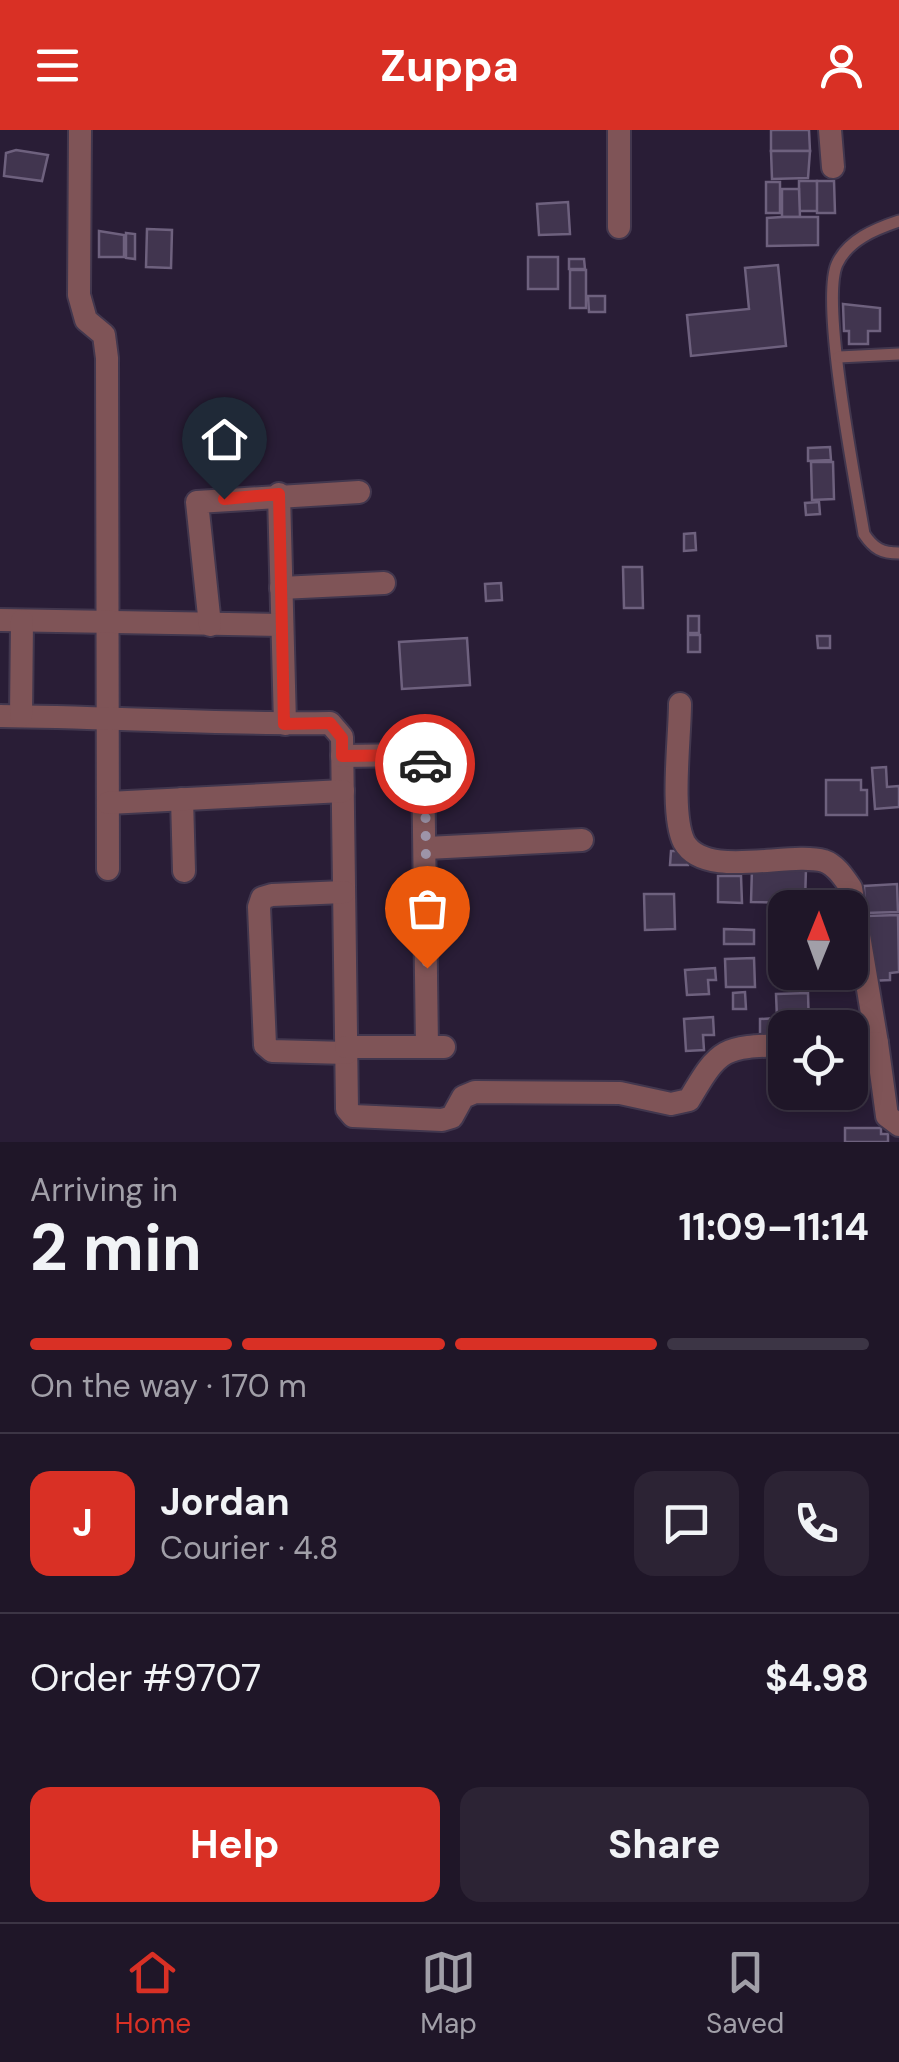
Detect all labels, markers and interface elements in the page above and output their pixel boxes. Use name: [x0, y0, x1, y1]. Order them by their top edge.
text: Zuppa: [380, 36, 519, 95]
icon: menu: [30, 38, 85, 93]
icon: person: [814, 38, 869, 93]
pin: [182, 397, 267, 500]
icon: home: [197, 412, 252, 467]
courier: [375, 714, 475, 814]
icon: car: [398, 737, 453, 792]
pin: [385, 866, 470, 969]
icon: bag: [400, 881, 455, 936]
north arrow: [768, 890, 868, 990]
map controls: [768, 890, 868, 1110]
button: locate: [768, 1010, 868, 1110]
text: Arriving in: [30, 1169, 178, 1211]
text: 11:09–11:14: [679, 1202, 869, 1252]
text: 2 min: [30, 1206, 202, 1290]
text: On the way · 170 m: [30, 1365, 307, 1407]
button: chat: [634, 1471, 739, 1576]
button: phone: [764, 1471, 869, 1576]
text: Jordan: [160, 1477, 290, 1527]
text: J: [72, 1498, 93, 1548]
text: Courier · 4.8: [160, 1527, 338, 1569]
text: Order #9707: [30, 1653, 261, 1703]
text: $4.98: [765, 1653, 869, 1703]
button: Help: [30, 1787, 440, 1902]
button: Share: [460, 1787, 869, 1902]
tab: Home: [115, 1945, 191, 2042]
tab: Map: [420, 1945, 477, 2042]
tab: Saved: [706, 1945, 784, 2042]

